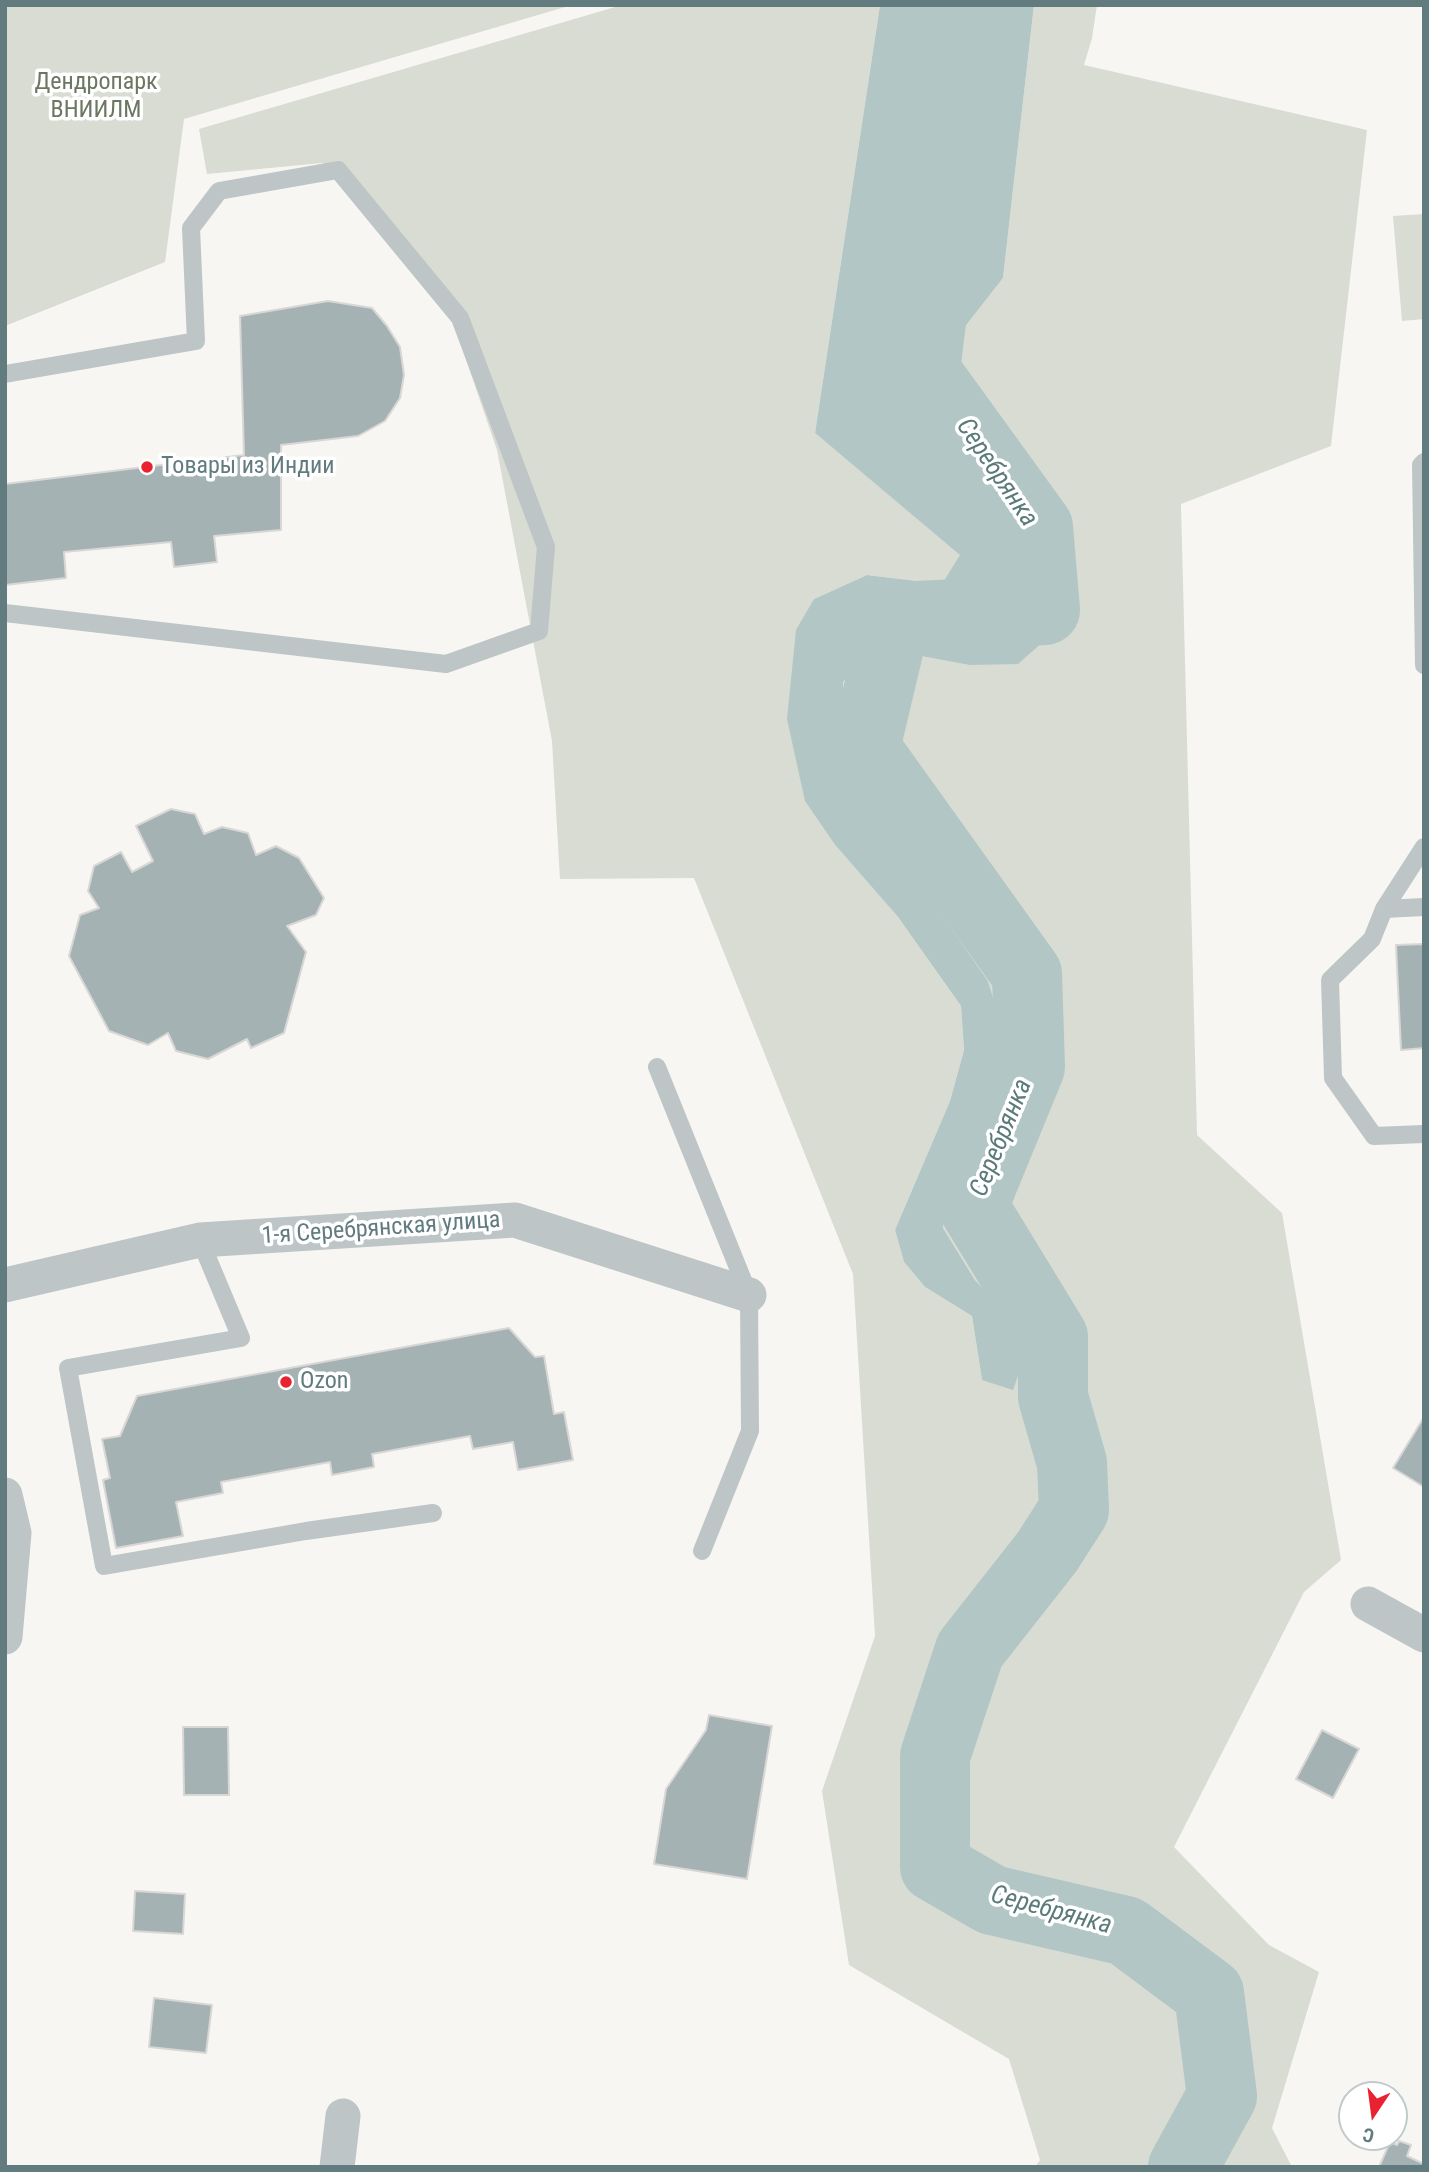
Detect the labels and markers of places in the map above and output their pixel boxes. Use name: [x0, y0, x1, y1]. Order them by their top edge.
place label: Товары из Индии: [161, 453, 334, 481]
marker: Товары из Индии: [139, 459, 155, 475]
place label: Ozon: [300, 1368, 348, 1396]
marker: Ozon: [278, 1374, 294, 1390]

